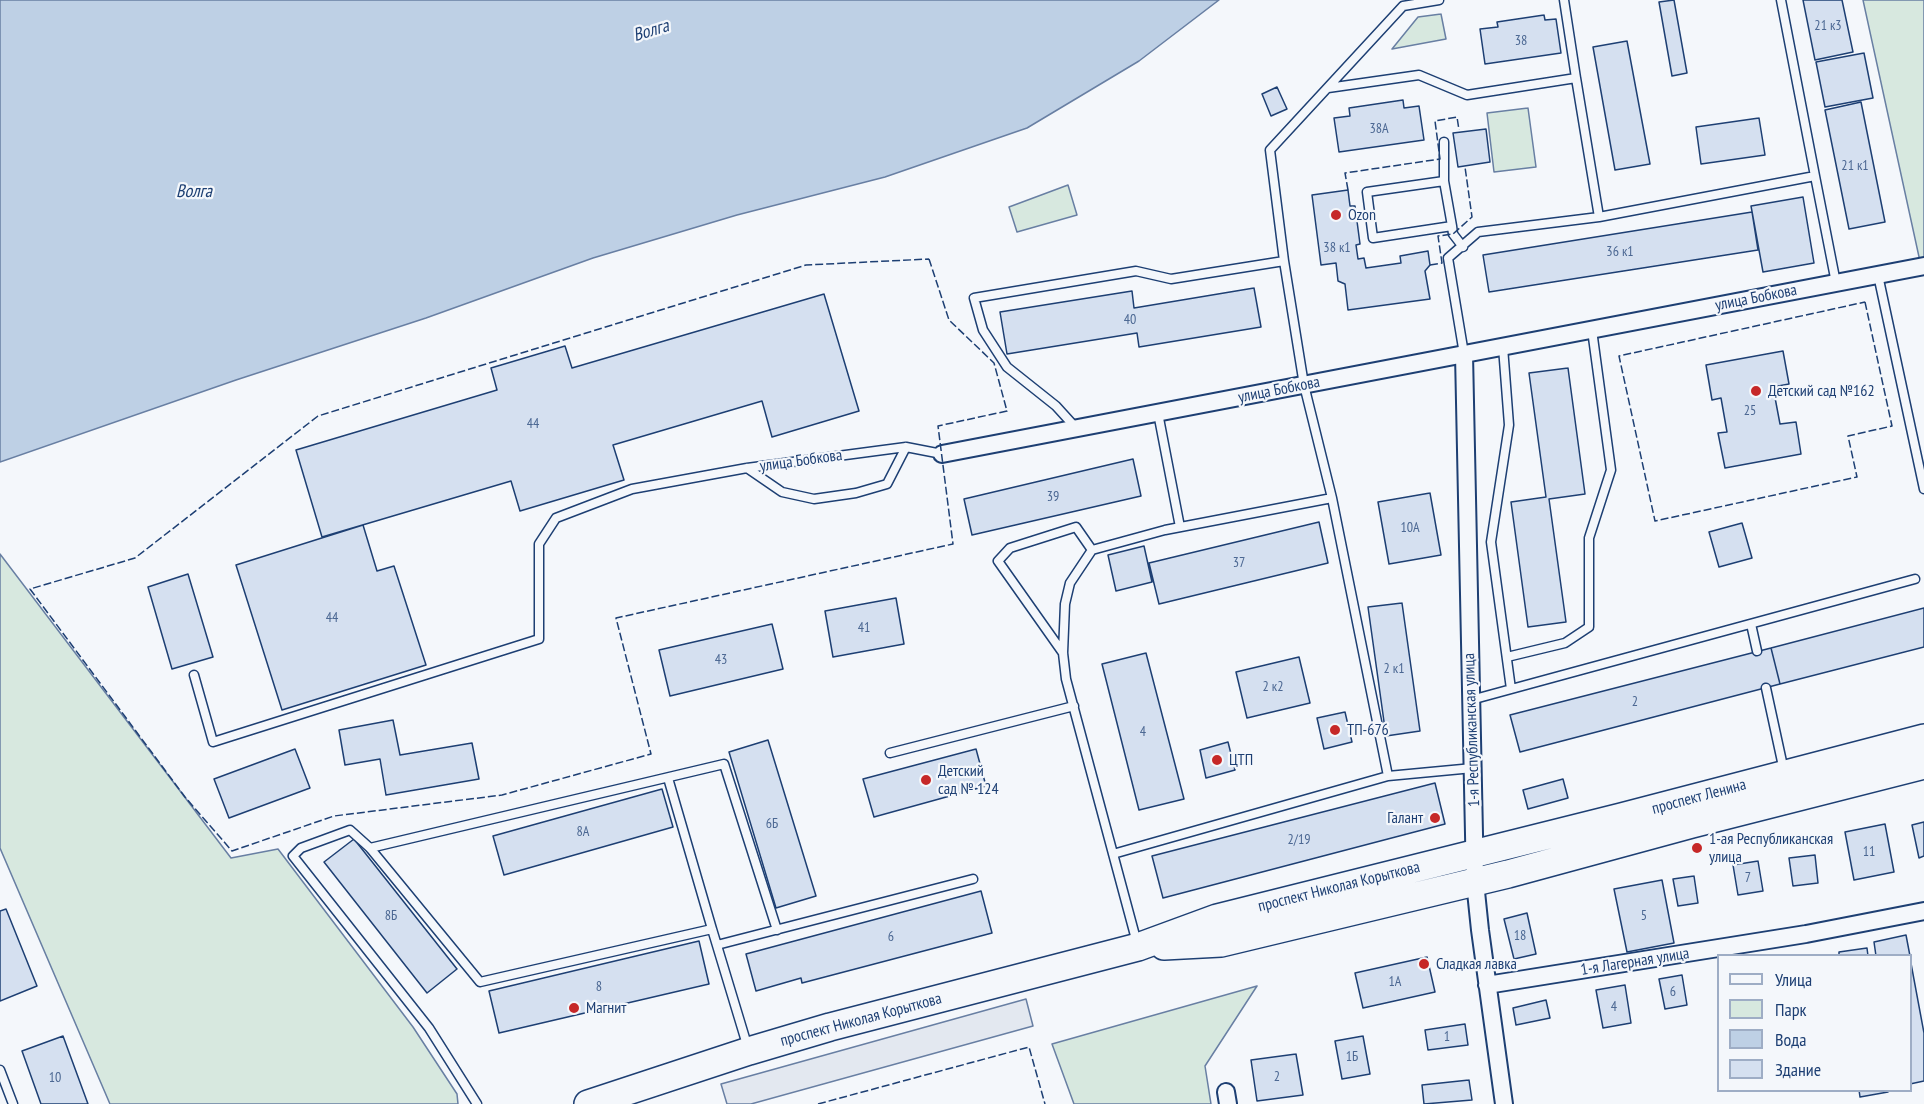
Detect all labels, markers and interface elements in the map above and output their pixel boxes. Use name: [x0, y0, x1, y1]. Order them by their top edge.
water label: Волга: [631, 15, 671, 47]
house number: 21 к3: [1814, 18, 1842, 34]
house number: 38: [1515, 33, 1527, 49]
house number: 38А: [1369, 121, 1389, 137]
house number: 21 к1: [1841, 158, 1869, 174]
water label: Волга: [176, 181, 212, 203]
place label: Ozon: [1348, 205, 1376, 225]
marker: Ozon: [1329, 208, 1343, 222]
house number: 38 к1: [1323, 240, 1351, 256]
house number: 36 к1: [1606, 244, 1634, 260]
street label: улица Бобкова: [1713, 281, 1799, 315]
house number: 40: [1124, 312, 1136, 328]
street label: улица Бобкова: [1236, 373, 1322, 407]
place label: Детский сад №162: [1768, 381, 1875, 401]
marker: Детский сад №162: [1749, 384, 1763, 398]
house number: 25: [1744, 403, 1756, 419]
house number: 44: [527, 416, 539, 432]
street label: улица Бобкова: [759, 446, 843, 476]
house number: 39: [1047, 489, 1059, 505]
house number: 10А: [1400, 520, 1420, 536]
house number: 37: [1233, 555, 1245, 571]
house number: 44: [326, 610, 338, 626]
house number: 41: [858, 620, 870, 636]
house number: 43: [715, 652, 727, 668]
street label: 1-я Республиканская улица: [1460, 653, 1484, 807]
house number: 2 к1: [1384, 661, 1404, 677]
house number: 2 к2: [1263, 679, 1283, 695]
house number: 2: [1632, 694, 1638, 710]
place label: ТП-676: [1347, 720, 1389, 740]
marker: ТП-676: [1328, 723, 1342, 737]
house number: 4: [1140, 724, 1146, 740]
place label: ЦТП: [1229, 750, 1253, 770]
marker: ЦТП: [1210, 753, 1224, 767]
place label: Детский сад № 124: [938, 761, 999, 799]
marker: Детский сад № 124: [919, 773, 933, 787]
street label: проспект Ленина: [1650, 775, 1748, 819]
place label: Галант: [1387, 808, 1423, 828]
marker: Галант: [1428, 811, 1442, 825]
house number: 6Б: [766, 816, 778, 832]
house number: 8А: [577, 824, 589, 840]
place label: 1-ая Республиканская улица: [1709, 829, 1833, 867]
house number: 2/19: [1287, 832, 1311, 848]
marker: 1-ая Республиканская улица: [1690, 841, 1704, 855]
house number: 11: [1863, 844, 1875, 860]
street label: проспект Николая Корыткова: [1256, 858, 1422, 916]
house number: 7: [1745, 870, 1751, 886]
house number: 8Б: [385, 908, 397, 924]
house number: 5: [1641, 908, 1647, 924]
house number: 18: [1514, 928, 1526, 944]
house number: 6: [888, 929, 894, 945]
street label: 1-я Лагерная улица: [1579, 944, 1691, 980]
place label: Сладкая лавка: [1436, 954, 1517, 974]
legend: [1717, 954, 1912, 1092]
marker: Сладкая лавка: [1417, 957, 1431, 971]
text: Улица: [1775, 968, 1812, 991]
house number: 1А: [1389, 974, 1401, 990]
house number: 8: [596, 979, 602, 995]
house number: 6: [1670, 984, 1676, 1000]
street label: проспект Николая Корыткова: [778, 989, 944, 1051]
place label: Магнит: [586, 998, 626, 1018]
text: Парк: [1775, 998, 1806, 1021]
house number: 4: [1611, 999, 1617, 1015]
marker: Магнит: [567, 1001, 581, 1015]
text: Вода: [1775, 1028, 1806, 1051]
house number: 1: [1444, 1029, 1450, 1045]
house number: 1Б: [1346, 1049, 1358, 1065]
text: Здание: [1775, 1058, 1821, 1081]
house number: 2: [1274, 1069, 1280, 1085]
house number: 10: [49, 1070, 61, 1086]

